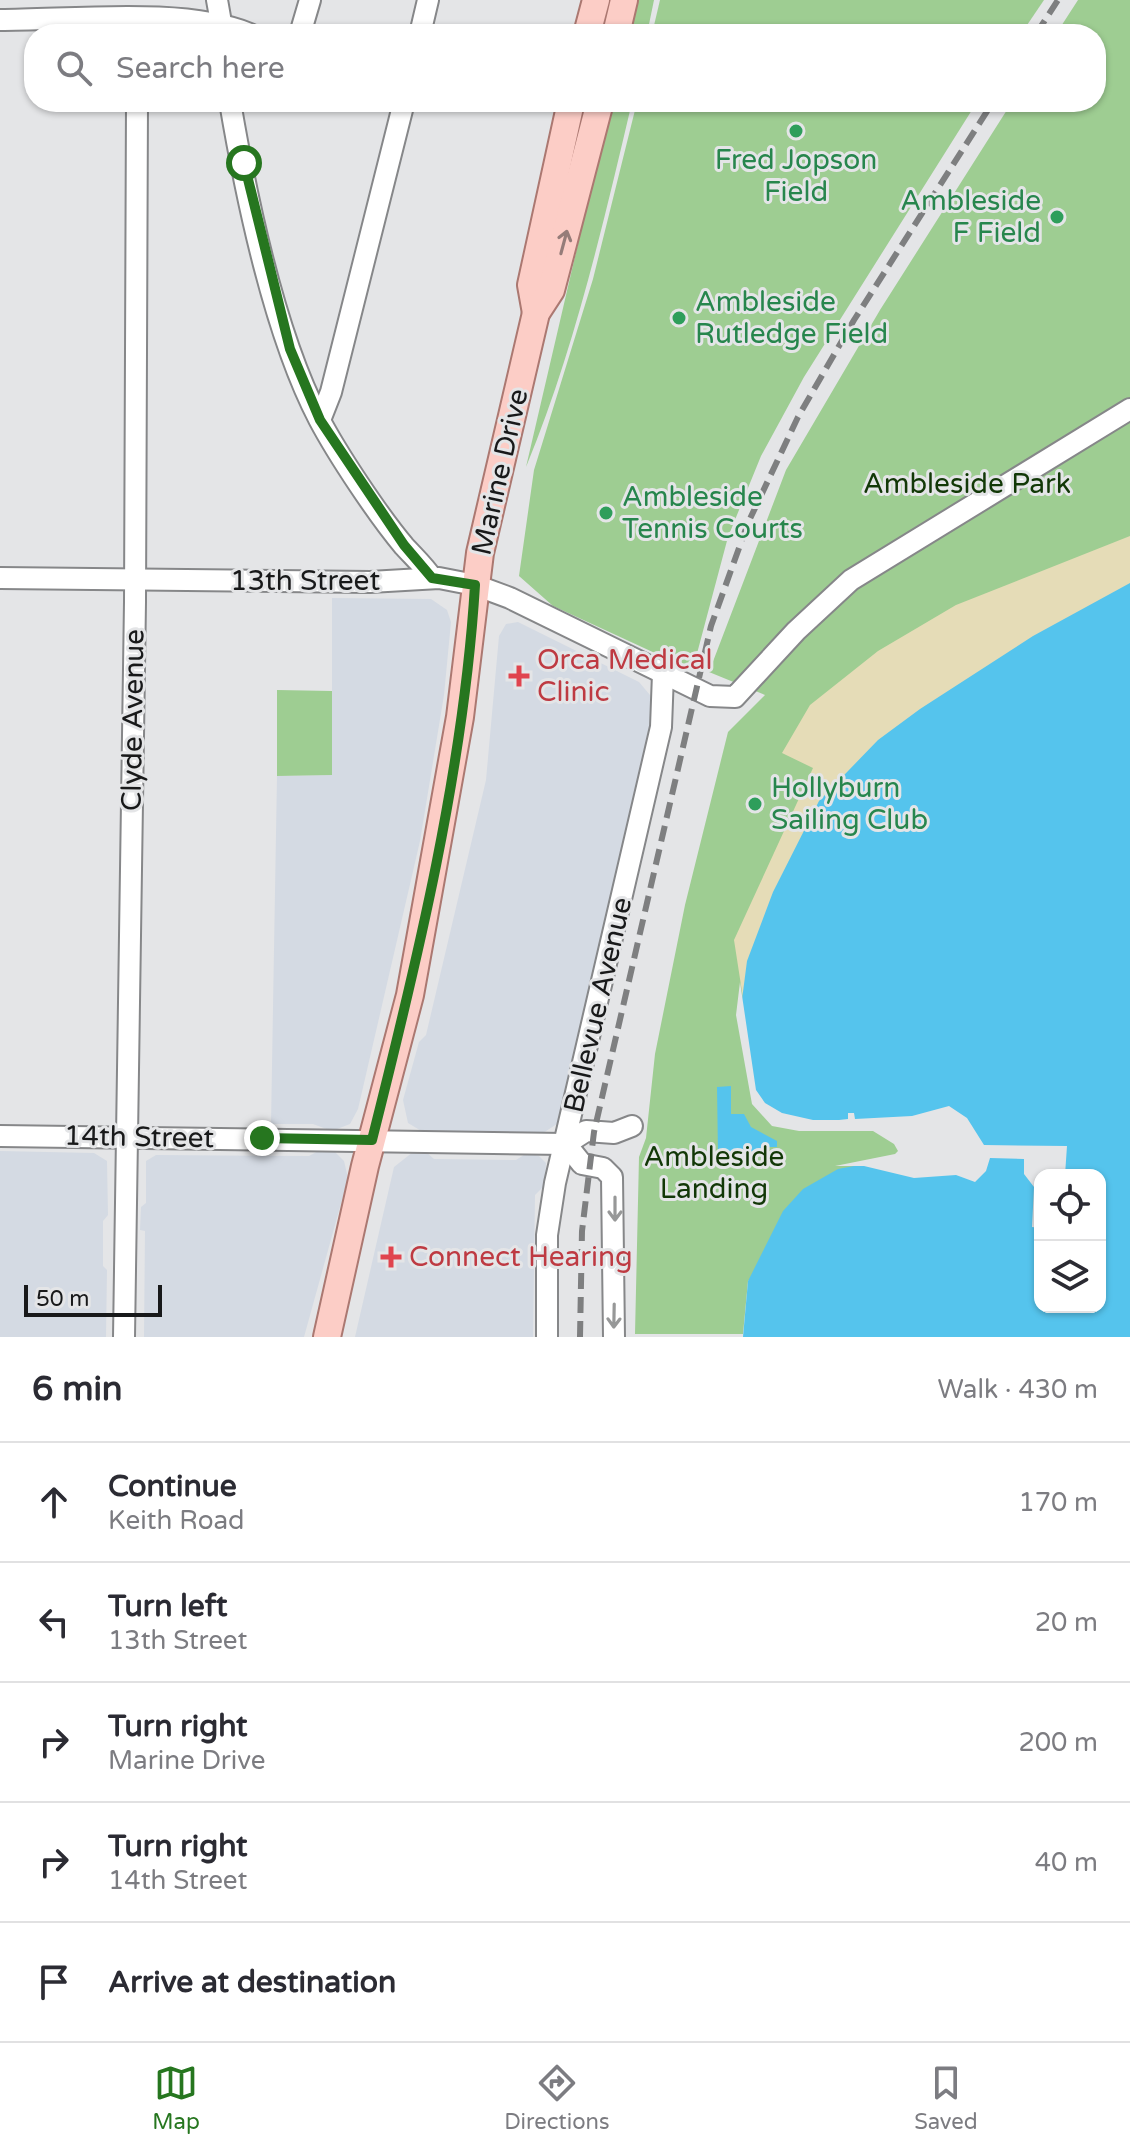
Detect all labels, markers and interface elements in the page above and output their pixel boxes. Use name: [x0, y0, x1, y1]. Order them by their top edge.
search box: [24, 24, 1106, 112]
icon: search: [52, 46, 96, 90]
text: Search here: [116, 50, 285, 87]
marker: Fred Jopson Field: [787, 122, 805, 140]
place label: Fred Jopson Field: [715, 143, 877, 209]
route start: [226, 145, 262, 181]
place label: Ambleside F Field: [900, 184, 1041, 250]
marker: Ambleside F Field: [1048, 208, 1066, 226]
one-way arrow: [557, 229, 572, 255]
place label: Ambleside Rutledge Field: [695, 285, 888, 351]
marker: Ambleside Rutledge Field: [670, 309, 688, 327]
street label: Marine Drive: [464, 386, 536, 558]
park label: Ambleside Park: [863, 467, 1071, 501]
place label: Ambleside Tennis Courts: [622, 480, 803, 546]
marker: Ambleside Tennis Courts: [597, 504, 615, 522]
street label: 13th Street: [230, 564, 380, 598]
street label: Clyde Avenue: [114, 629, 152, 811]
place label: Orca Medical Clinic: [537, 643, 713, 709]
marker: Orca Medical Clinic: [508, 665, 530, 687]
place label: Hollyburn Sailing Club: [771, 771, 928, 837]
marker: Hollyburn Sailing Club: [746, 795, 764, 813]
street label: Bellevue Avenue: [557, 894, 639, 1116]
street label: 14th Street: [64, 1119, 215, 1155]
route end: [244, 1120, 280, 1156]
park label: Ambleside Landing: [644, 1140, 784, 1206]
map controls: [1034, 1169, 1106, 1313]
button: locate: [1034, 1169, 1106, 1241]
one-way arrow: [607, 1195, 623, 1222]
place label: Connect Hearing: [409, 1240, 633, 1274]
button: layers: [1034, 1241, 1106, 1313]
marker: Connect Hearing: [380, 1246, 402, 1268]
scale bar: [24, 1281, 162, 1317]
text: 50 m: [36, 1286, 90, 1312]
one-way arrow: [606, 1302, 622, 1329]
text: 6 min: [32, 1369, 123, 1410]
text: Walk · 430 m: [938, 1374, 1098, 1405]
text: Continue: [108, 1468, 237, 1505]
icon: ahead: [32, 1480, 76, 1524]
text: 170 m: [1018, 1487, 1098, 1518]
text: Keith Road: [108, 1505, 244, 1536]
text: Turn left: [108, 1588, 227, 1625]
icon: left: [32, 1600, 76, 1644]
text: 20 m: [1035, 1607, 1098, 1638]
text: 13th Street: [108, 1625, 248, 1656]
text: Turn right: [108, 1708, 248, 1745]
icon: right: [32, 1720, 76, 1764]
text: 200 m: [1018, 1727, 1098, 1758]
text: Marine Drive: [108, 1745, 266, 1776]
text: Turn right: [108, 1828, 248, 1865]
icon: right: [32, 1840, 76, 1884]
text: 40 m: [1035, 1847, 1098, 1878]
text: 14th Street: [108, 1865, 248, 1896]
icon: arrive: [32, 1960, 76, 2004]
text: Arrive at destination: [108, 1964, 396, 2001]
tab: Map: [152, 2061, 200, 2135]
tab: Directions: [504, 2061, 610, 2135]
tab: Saved: [914, 2061, 978, 2135]

